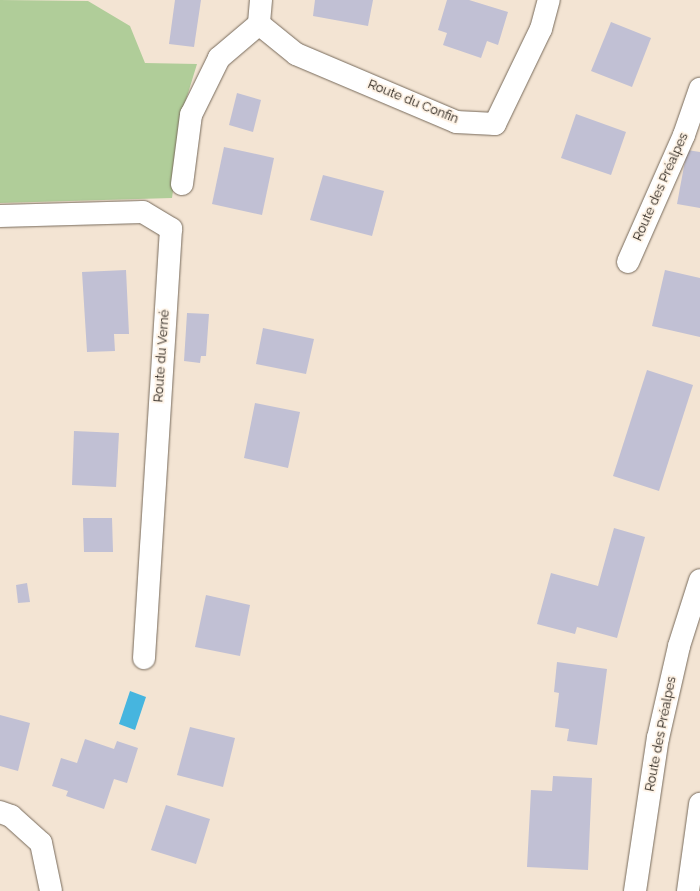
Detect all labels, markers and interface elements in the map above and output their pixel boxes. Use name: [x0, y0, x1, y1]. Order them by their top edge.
street label: Route du Confin: [365, 77, 461, 127]
street label: Route des Préalpes: [630, 130, 692, 244]
street label: Route du Verné: [151, 309, 173, 403]
street label: Route des Préalpes: [642, 675, 680, 793]

